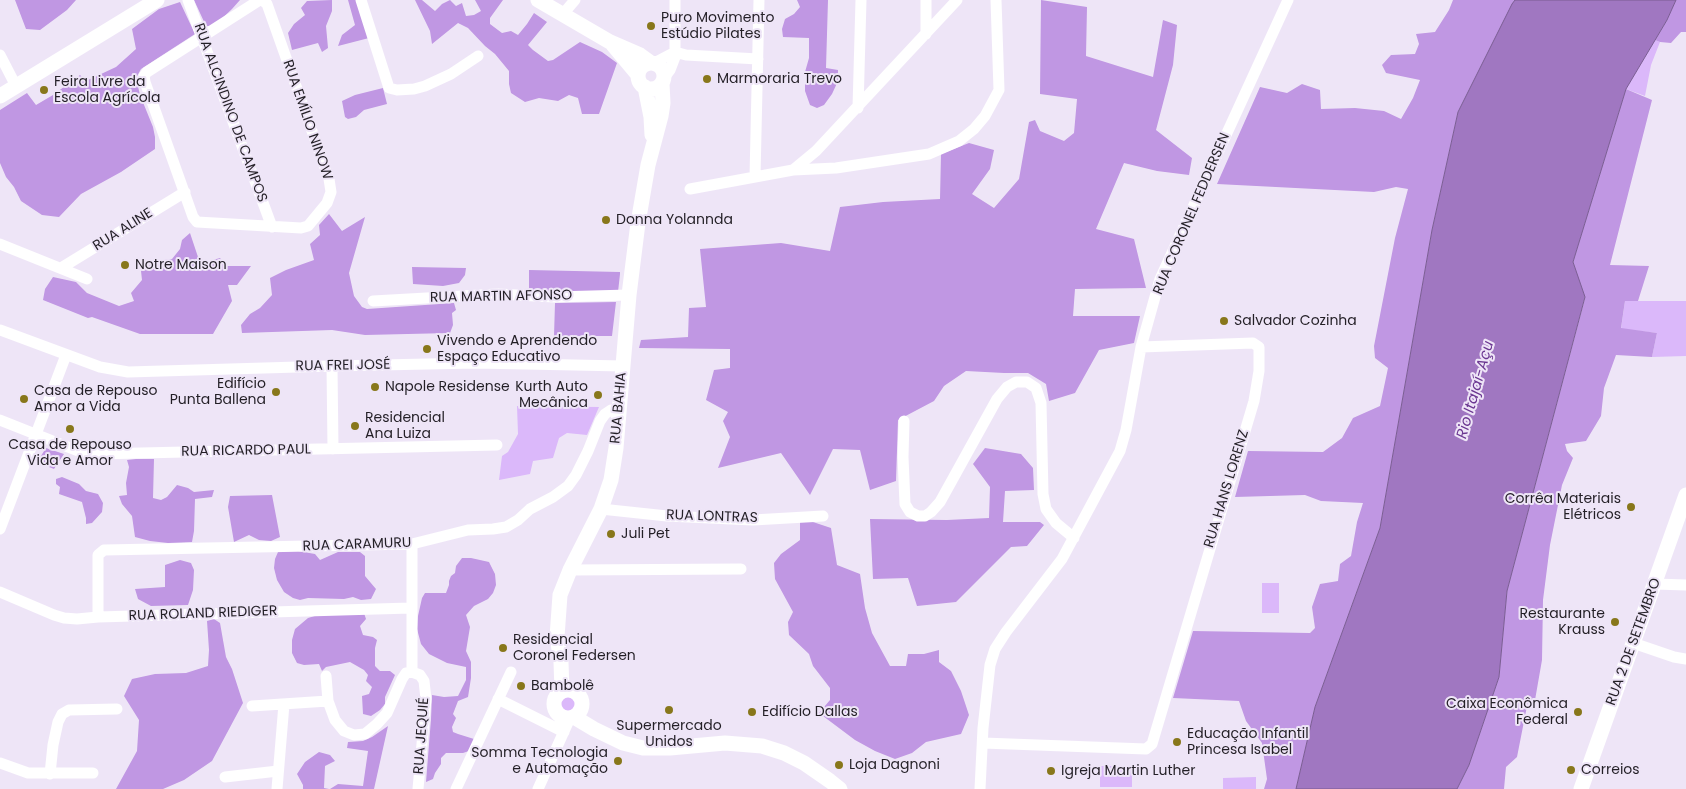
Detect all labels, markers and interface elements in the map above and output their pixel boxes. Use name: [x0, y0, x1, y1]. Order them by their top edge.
place label: Puro Movimento Estúdio Pilates: [661, 10, 774, 42]
marker: Puro Movimento Estúdio Pilates: [645, 20, 657, 32]
street label: RUA ALCINDINO DE CAMPOS: [190, 21, 270, 205]
street label: RUA EMÍLIO NINOW: [279, 58, 335, 182]
place label: Marmoraria Trevo: [717, 71, 842, 87]
marker: Marmoraria Trevo: [701, 73, 713, 85]
place label: Feira Livre da Escola Agrícola: [54, 74, 161, 106]
marker: Feira Livre da Escola Agrícola: [38, 84, 50, 96]
street label: RUA CORONEL FEDDERSEN: [1150, 131, 1234, 297]
street label: RUA ALINE: [90, 205, 156, 255]
place label: Donna Yolannda: [616, 212, 733, 228]
marker: Donna Yolannda: [600, 214, 612, 226]
place label: Notre Maison: [135, 257, 227, 273]
marker: Notre Maison: [119, 259, 131, 271]
street label: RUA MARTIN AFONSO: [430, 287, 572, 307]
place label: Salvador Cozinha: [1234, 313, 1357, 329]
marker: Salvador Cozinha: [1218, 315, 1230, 327]
place label: Vivendo e Aprendendo Espaço Educativo: [437, 333, 597, 366]
water label: Rio Itajaí-Açu: [1453, 339, 1499, 441]
marker: Vivendo e Aprendendo Espaço Educativo: [421, 343, 433, 355]
street label: RUA FREI JOSÉ: [295, 357, 391, 375]
street label: RUA BAHIA: [608, 372, 630, 444]
place label: Edifício Punta Ballena: [170, 376, 266, 408]
place label: Napole Residense: [385, 379, 510, 395]
place label: Kurth Auto Mecânica: [515, 379, 588, 412]
marker: Napole Residense: [369, 381, 381, 393]
place label: Casa de Repouso Amor a Vida: [34, 383, 158, 416]
marker: Edifício Punta Ballena: [270, 386, 282, 398]
marker: Kurth Auto Mecânica: [592, 389, 604, 401]
marker: Casa de Repouso Amor a Vida: [18, 393, 30, 405]
place label: Residencial Ana Luiza: [365, 410, 445, 442]
marker: Residencial Ana Luiza: [349, 420, 361, 432]
marker: Casa de Repouso Vida e Amor: [64, 423, 76, 435]
street label: RUA HANS LORENZ: [1201, 428, 1253, 550]
place label: Casa de Repouso Vida e Amor: [8, 437, 132, 470]
street label: RUA RICARDO PAUL: [181, 441, 311, 461]
place label: Corrêa Materiais Elétricos: [1505, 491, 1621, 524]
marker: Corrêa Materiais Elétricos: [1625, 501, 1637, 513]
street label: RUA LONTRAS: [666, 507, 758, 527]
place label: Juli Pet: [621, 526, 670, 542]
marker: Juli Pet: [605, 528, 617, 540]
street label: RUA CARAMURU: [302, 535, 412, 555]
street label: RUA 2 DE SETEMBRO: [1603, 576, 1665, 708]
street label: RUA ROLAND RIEDIGER: [128, 603, 278, 625]
place label: Restaurante Krauss: [1520, 606, 1605, 638]
marker: Restaurante Krauss: [1609, 616, 1621, 628]
place label: Residencial Coronel Federsen: [513, 632, 636, 664]
marker: Residencial Coronel Federsen: [497, 642, 509, 654]
place label: Bambolê: [531, 678, 594, 694]
marker: Bambolê: [515, 680, 527, 692]
place label: Caixa Econômica Federal: [1446, 696, 1568, 729]
street label: RUA JEQUIÉ: [411, 697, 433, 775]
marker: Supermercado Unidos: [663, 704, 675, 716]
place label: Edifício Dallas: [762, 704, 858, 720]
marker: Edifício Dallas: [746, 706, 758, 718]
marker: Caixa Econômica Federal: [1572, 706, 1584, 718]
place label: Supermercado Unidos: [616, 718, 722, 750]
place label: Educação Infantil Princesa Isabel: [1187, 726, 1309, 759]
marker: Educação Infantil Princesa Isabel: [1171, 736, 1183, 748]
place label: Somma Tecnologia e Automação: [471, 745, 608, 778]
marker: Somma Tecnologia e Automação: [612, 755, 624, 767]
place label: Loja Dagnoni: [849, 757, 940, 773]
marker: Loja Dagnoni: [833, 759, 845, 771]
place label: Correios: [1581, 762, 1640, 778]
place label: Igreja Martin Luther: [1061, 763, 1195, 779]
marker: Correios: [1565, 764, 1577, 776]
marker: Igreja Martin Luther: [1045, 765, 1057, 777]

